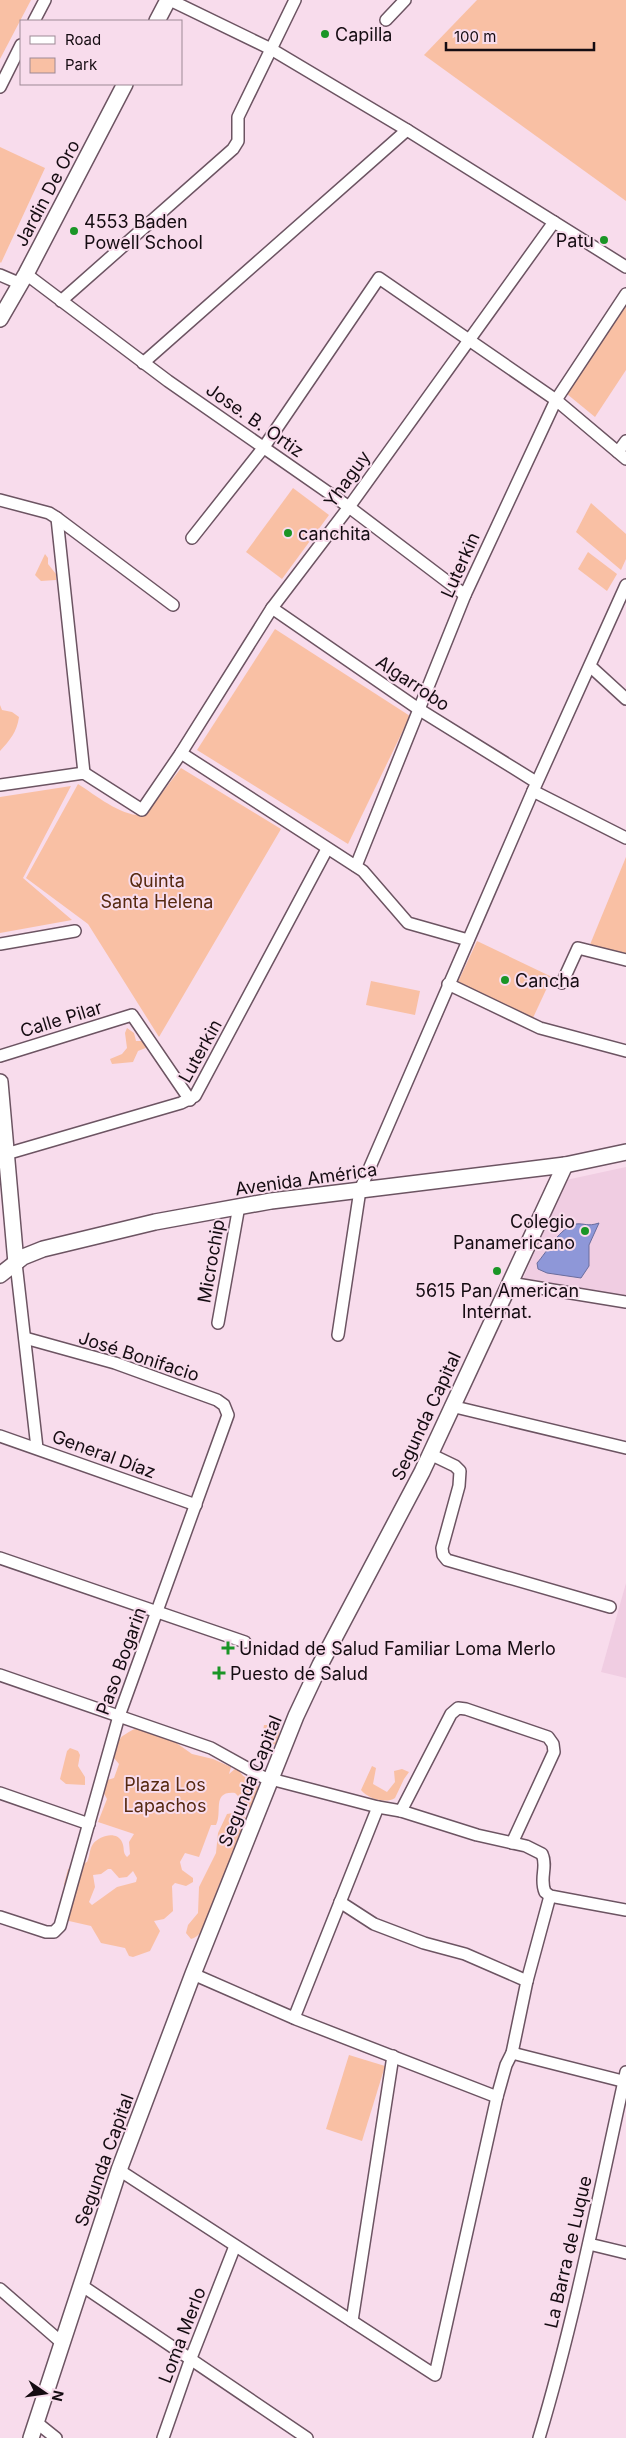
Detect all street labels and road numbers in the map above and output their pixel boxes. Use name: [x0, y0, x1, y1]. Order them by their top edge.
street label: Jardin De Oro: [10, 136, 84, 250]
street label: Jose. B. Ortiz: [202, 379, 308, 461]
street label: Yhaguy: [319, 447, 375, 511]
street label: Luterkin: [436, 529, 484, 601]
street label: Algarrobo: [372, 651, 454, 715]
street label: Calle Pilar: [17, 997, 105, 1041]
street label: Luterkin: [174, 1016, 226, 1086]
street label: Avenida América: [234, 1159, 378, 1199]
street label: Microchip: [193, 1218, 229, 1304]
street label: José Bonifacio: [76, 1327, 202, 1385]
street label: Segunda Capital: [387, 1348, 465, 1484]
street label: General Díaz: [49, 1426, 159, 1482]
street label: Paso Bogarin: [92, 1604, 150, 1718]
street label: Segunda Capital: [214, 1712, 286, 1850]
street label: Segunda Capital: [70, 2091, 138, 2229]
street label: La Barra de Luque: [540, 2174, 596, 2330]
street label: Loma Merlo: [154, 2284, 210, 2386]

